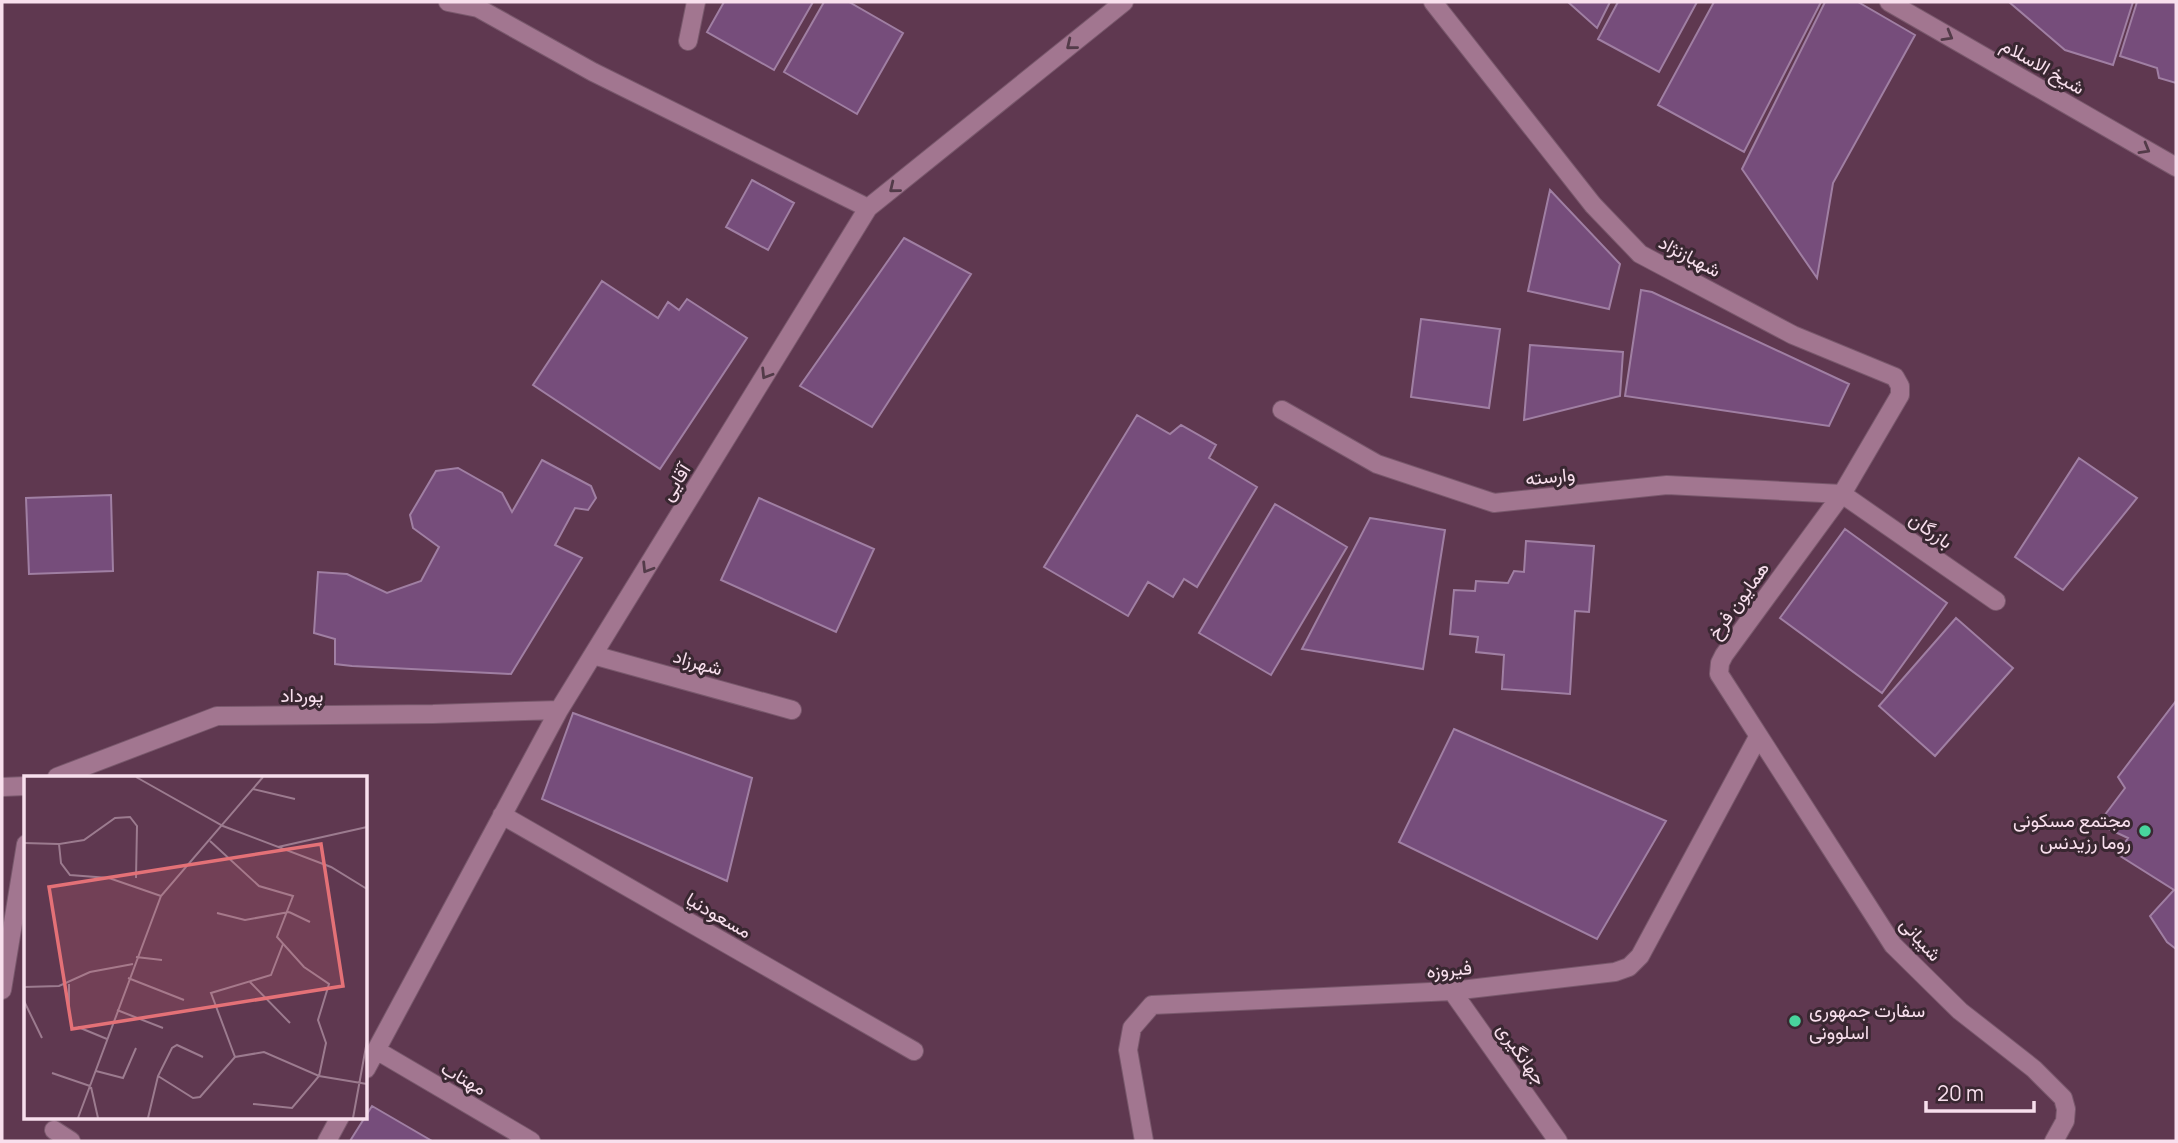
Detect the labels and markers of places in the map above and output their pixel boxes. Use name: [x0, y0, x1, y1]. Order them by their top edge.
place label: مجتمع مسکونی روما رزیدنس: [2013, 807, 2131, 855]
marker: مجتمع مسکونی روما رزیدنس: [2137, 823, 2153, 839]
place label: سفارت جمهوری اسلوونی: [1809, 997, 1925, 1045]
marker: سفارت جمهوری اسلوونی: [1787, 1013, 1803, 1029]

